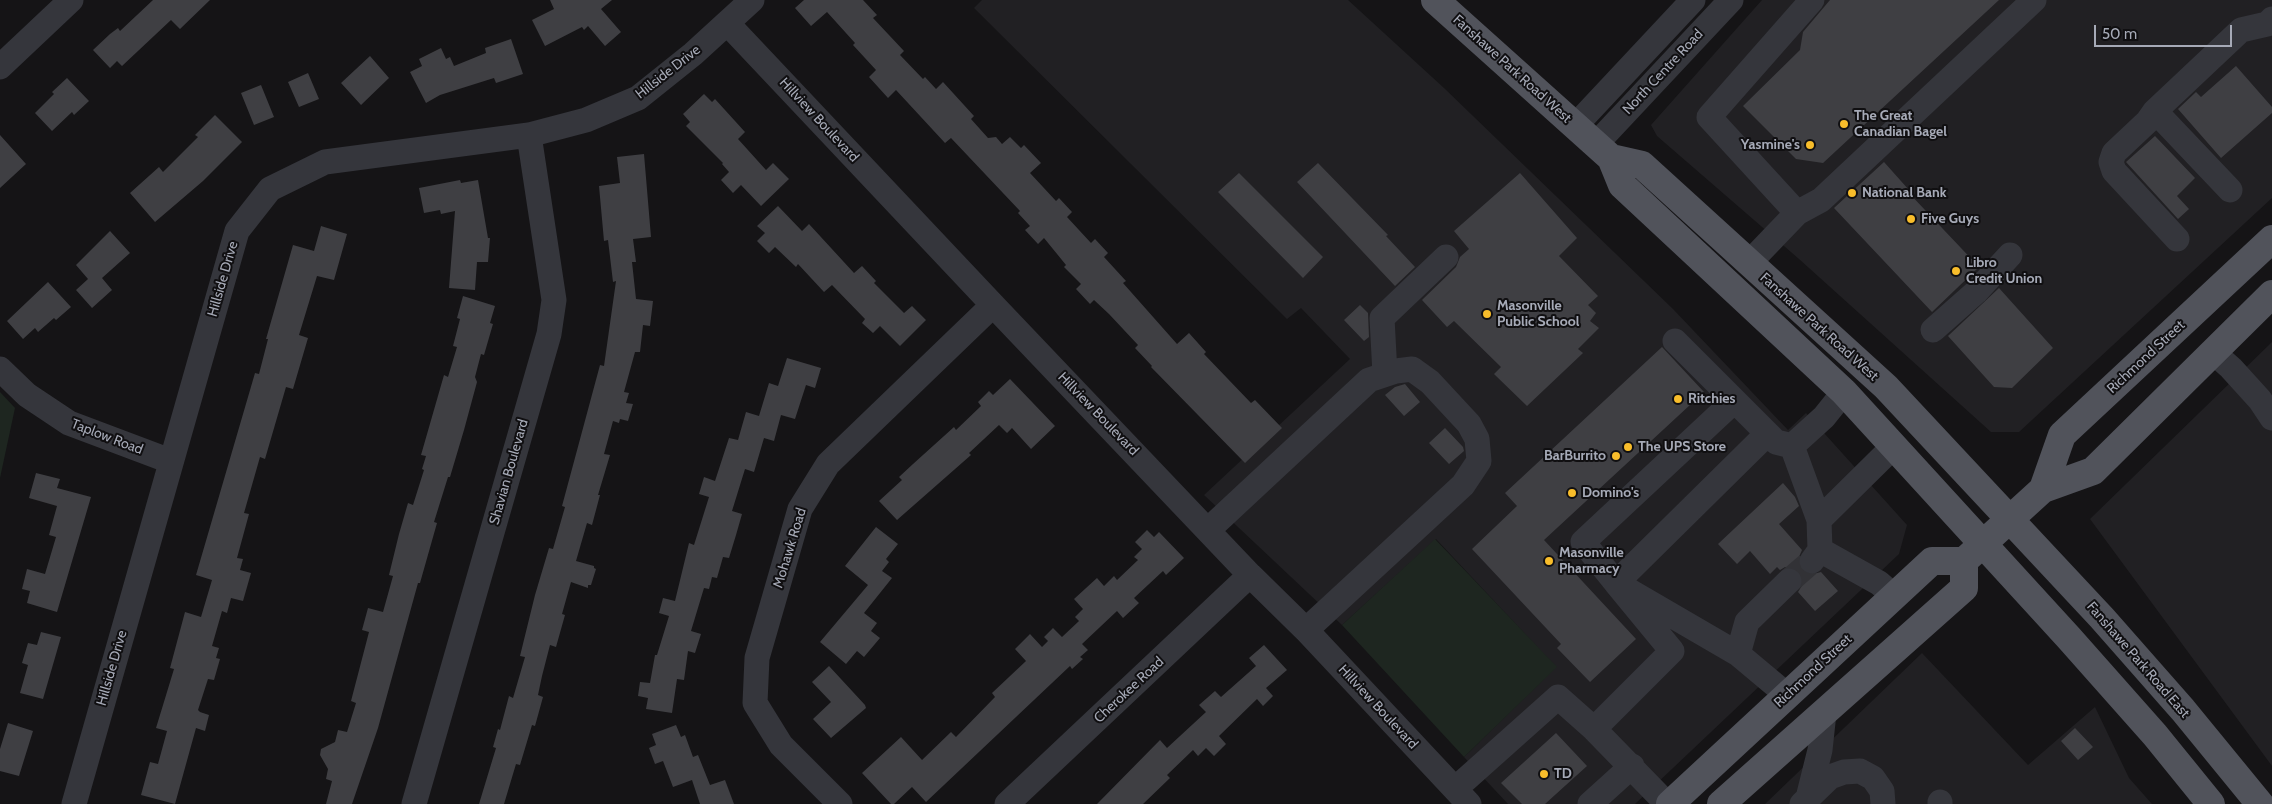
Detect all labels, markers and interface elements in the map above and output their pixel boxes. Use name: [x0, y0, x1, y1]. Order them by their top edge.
street label: Fanshawe Park Road West: [1449, 11, 1575, 127]
scale bar: [2097, 15, 2234, 47]
text: 50 m: [2102, 25, 2137, 43]
street label: North Centre Road: [1619, 26, 1707, 118]
street label: Hillside Drive: [632, 41, 704, 103]
street label: Hillview Boulevard: [776, 74, 862, 166]
place label: The Great Canadian Bagel: [1854, 108, 1947, 140]
marker: The Great Canadian Bagel: [1838, 118, 1850, 130]
place label: Yasmine's: [1741, 137, 1800, 153]
marker: Yasmine's: [1804, 139, 1816, 151]
place label: National Bank: [1862, 185, 1947, 201]
marker: National Bank: [1846, 187, 1858, 199]
place label: Five Guys: [1921, 211, 1979, 227]
marker: Five Guys: [1905, 213, 1917, 225]
street label: Hillside Drive: [204, 239, 242, 319]
place label: Libro Credit Union: [1966, 255, 2042, 288]
marker: Libro Credit Union: [1950, 265, 1962, 277]
street label: Fanshawe Park Road West: [1756, 269, 1882, 385]
place label: Masonville Public School: [1497, 298, 1579, 331]
marker: Masonville Public School: [1481, 308, 1493, 320]
street label: Richmond Street: [2104, 317, 2188, 397]
street label: Hillview Boulevard: [1054, 369, 1142, 459]
place label: Ritchies: [1688, 391, 1735, 407]
marker: Ritchies: [1672, 393, 1684, 405]
street label: Taplow Road: [69, 416, 145, 458]
street label: Shavian Boulevard: [486, 417, 532, 527]
place label: The UPS Store: [1638, 439, 1726, 455]
marker: The UPS Store: [1622, 441, 1634, 453]
place label: BarBurrito: [1544, 448, 1606, 464]
marker: BarBurrito: [1610, 450, 1622, 462]
place label: Domino's: [1582, 485, 1639, 501]
marker: Domino's: [1566, 487, 1578, 499]
street label: Mohawk Road: [770, 506, 810, 590]
place label: Masonville Pharmacy: [1559, 545, 1624, 578]
marker: Masonville Pharmacy: [1543, 555, 1555, 567]
street label: Fanshawe Park Road East: [2083, 599, 2193, 721]
street label: Hillside Drive: [93, 628, 131, 708]
street label: Richmond Street: [1771, 631, 1855, 711]
street label: Cherokee Road: [1091, 653, 1167, 727]
street label: Hillview Boulevard: [1335, 661, 1421, 753]
place label: TD: [1554, 766, 1572, 782]
marker: TD: [1538, 768, 1550, 780]

